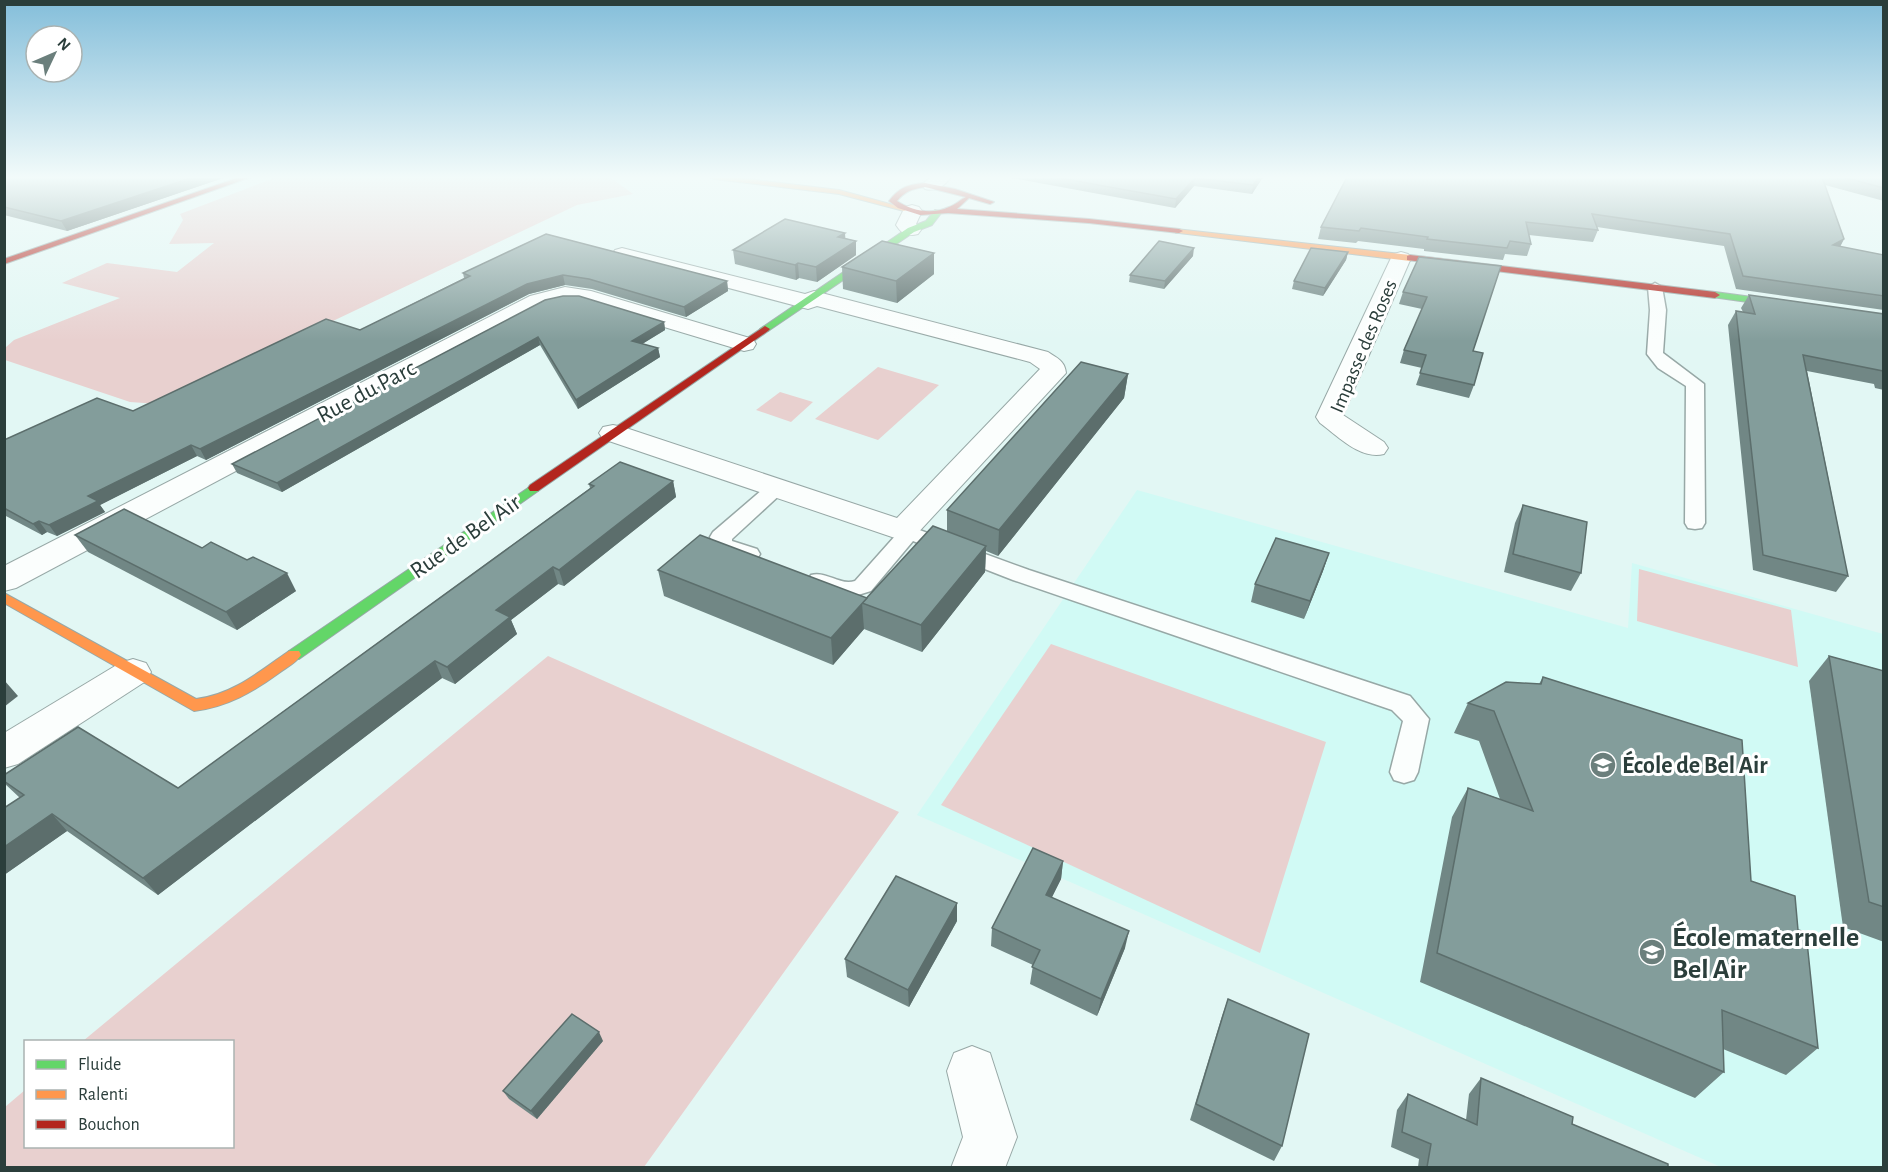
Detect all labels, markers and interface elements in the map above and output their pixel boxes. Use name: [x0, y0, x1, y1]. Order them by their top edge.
north arrow: [24, 24, 84, 84]
text: N: [54, 35, 74, 54]
street label: Impasse des Roses: [1327, 277, 1401, 416]
street label: Rue du Parc: [313, 356, 420, 428]
street label: Rue de Bel Air: [406, 490, 525, 584]
school or university icon: École de Bel Air: [1588, 750, 1618, 780]
place label: École de Bel Air: [1622, 750, 1768, 778]
place label: École maternelle Bel Air: [1672, 921, 1859, 984]
school or university icon: École maternelle Bel Air: [1637, 937, 1667, 967]
legend: [24, 1040, 234, 1148]
text: Fluide: [78, 1056, 121, 1074]
text: Ralenti: [78, 1086, 128, 1104]
text: Bouchon: [78, 1116, 140, 1134]

